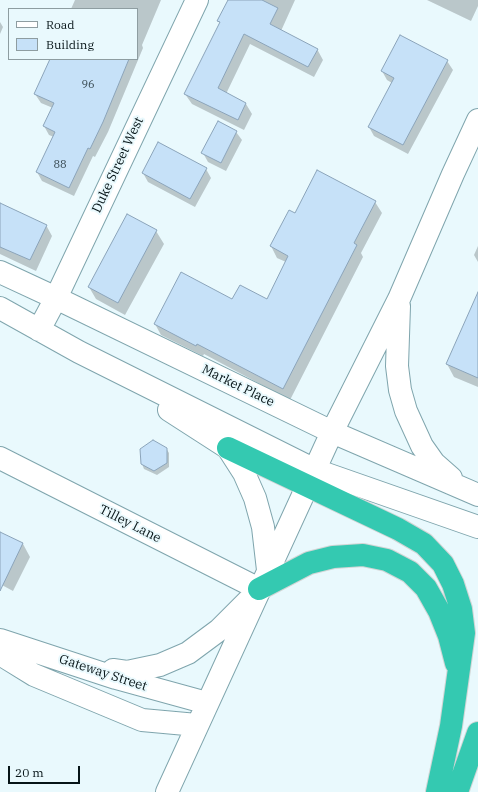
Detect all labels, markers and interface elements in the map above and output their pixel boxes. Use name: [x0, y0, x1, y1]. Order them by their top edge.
legend: [8, 8, 138, 60]
text: Road: [46, 17, 75, 32]
text: Building: [46, 37, 94, 52]
house number: 96: [81, 78, 95, 92]
street label: Duke Street West: [89, 115, 147, 215]
house number: 88: [53, 158, 67, 172]
street label: Market Place: [199, 362, 277, 410]
street label: Tilley Lane: [96, 502, 164, 546]
street label: Gateway Street: [57, 651, 149, 695]
scale bar: [10, 758, 82, 784]
text: 20 m: [15, 765, 44, 780]

